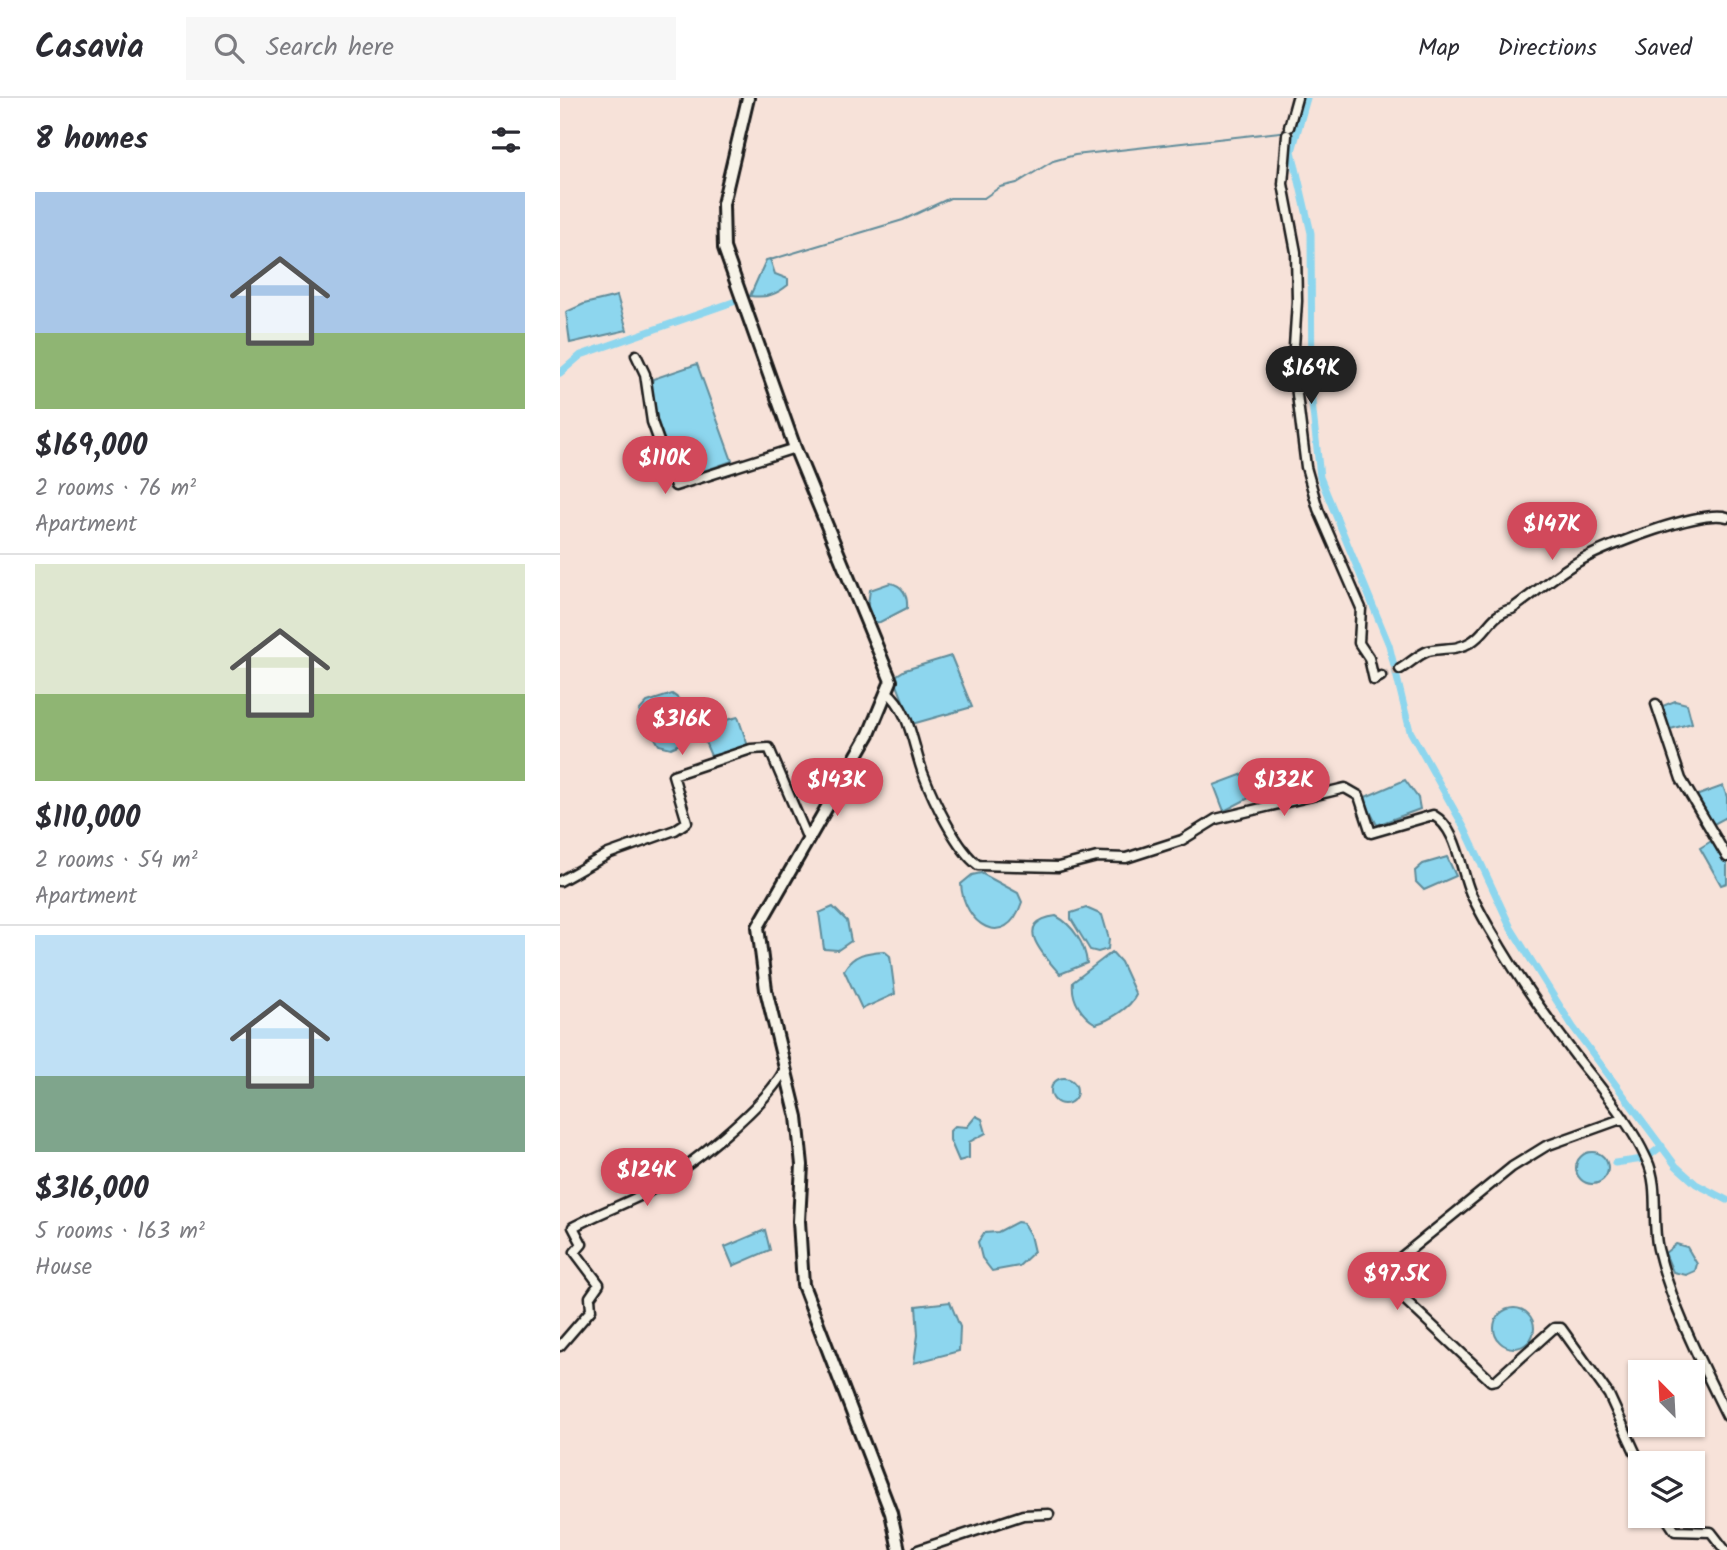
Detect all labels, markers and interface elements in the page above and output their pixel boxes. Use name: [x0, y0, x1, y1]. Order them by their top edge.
search box: [186, 17, 676, 80]
text: Casavia: [35, 22, 144, 75]
text: Search here: [266, 27, 394, 69]
icon: search: [210, 29, 248, 67]
text: Map: [1418, 29, 1460, 68]
text: Directions: [1498, 29, 1597, 68]
text: Saved: [1635, 29, 1692, 68]
text: 8 homes: [35, 116, 148, 164]
icon: filters: [487, 121, 525, 159]
icon: home: [217, 238, 343, 364]
pin: $169K: [1262, 346, 1360, 406]
text: $169K: [1282, 351, 1340, 387]
text: $169,000: [35, 423, 147, 471]
pin: $110K: [616, 436, 714, 496]
text: $110K: [638, 441, 692, 477]
text: 2 rooms · 76 m²: [35, 471, 196, 507]
pin: $147K: [1503, 503, 1601, 562]
text: Apartment: [35, 507, 137, 543]
text: $147K: [1523, 507, 1581, 543]
icon: home: [217, 610, 343, 736]
pin: $316K: [633, 698, 731, 757]
text: $316K: [652, 702, 712, 738]
pin: $143K: [788, 758, 886, 818]
pin: $132K: [1235, 758, 1333, 818]
text: $143K: [807, 763, 867, 799]
text: $132K: [1254, 763, 1314, 799]
text: $110,000: [35, 795, 140, 843]
text: 2 rooms · 54 m²: [35, 843, 198, 879]
text: Apartment: [35, 879, 137, 915]
icon: home: [217, 981, 343, 1107]
pin: $124K: [598, 1148, 696, 1208]
text: $124K: [617, 1153, 677, 1189]
text: $316,000: [35, 1166, 149, 1214]
text: 5 rooms · 163 m²: [35, 1214, 205, 1250]
text: House: [35, 1250, 92, 1286]
pin: $97.5K: [1340, 1252, 1454, 1312]
text: $97.5K: [1363, 1257, 1431, 1293]
north arrow: [1628, 1360, 1704, 1437]
map controls: [1628, 1360, 1705, 1528]
button: layers: [1628, 1451, 1705, 1528]

